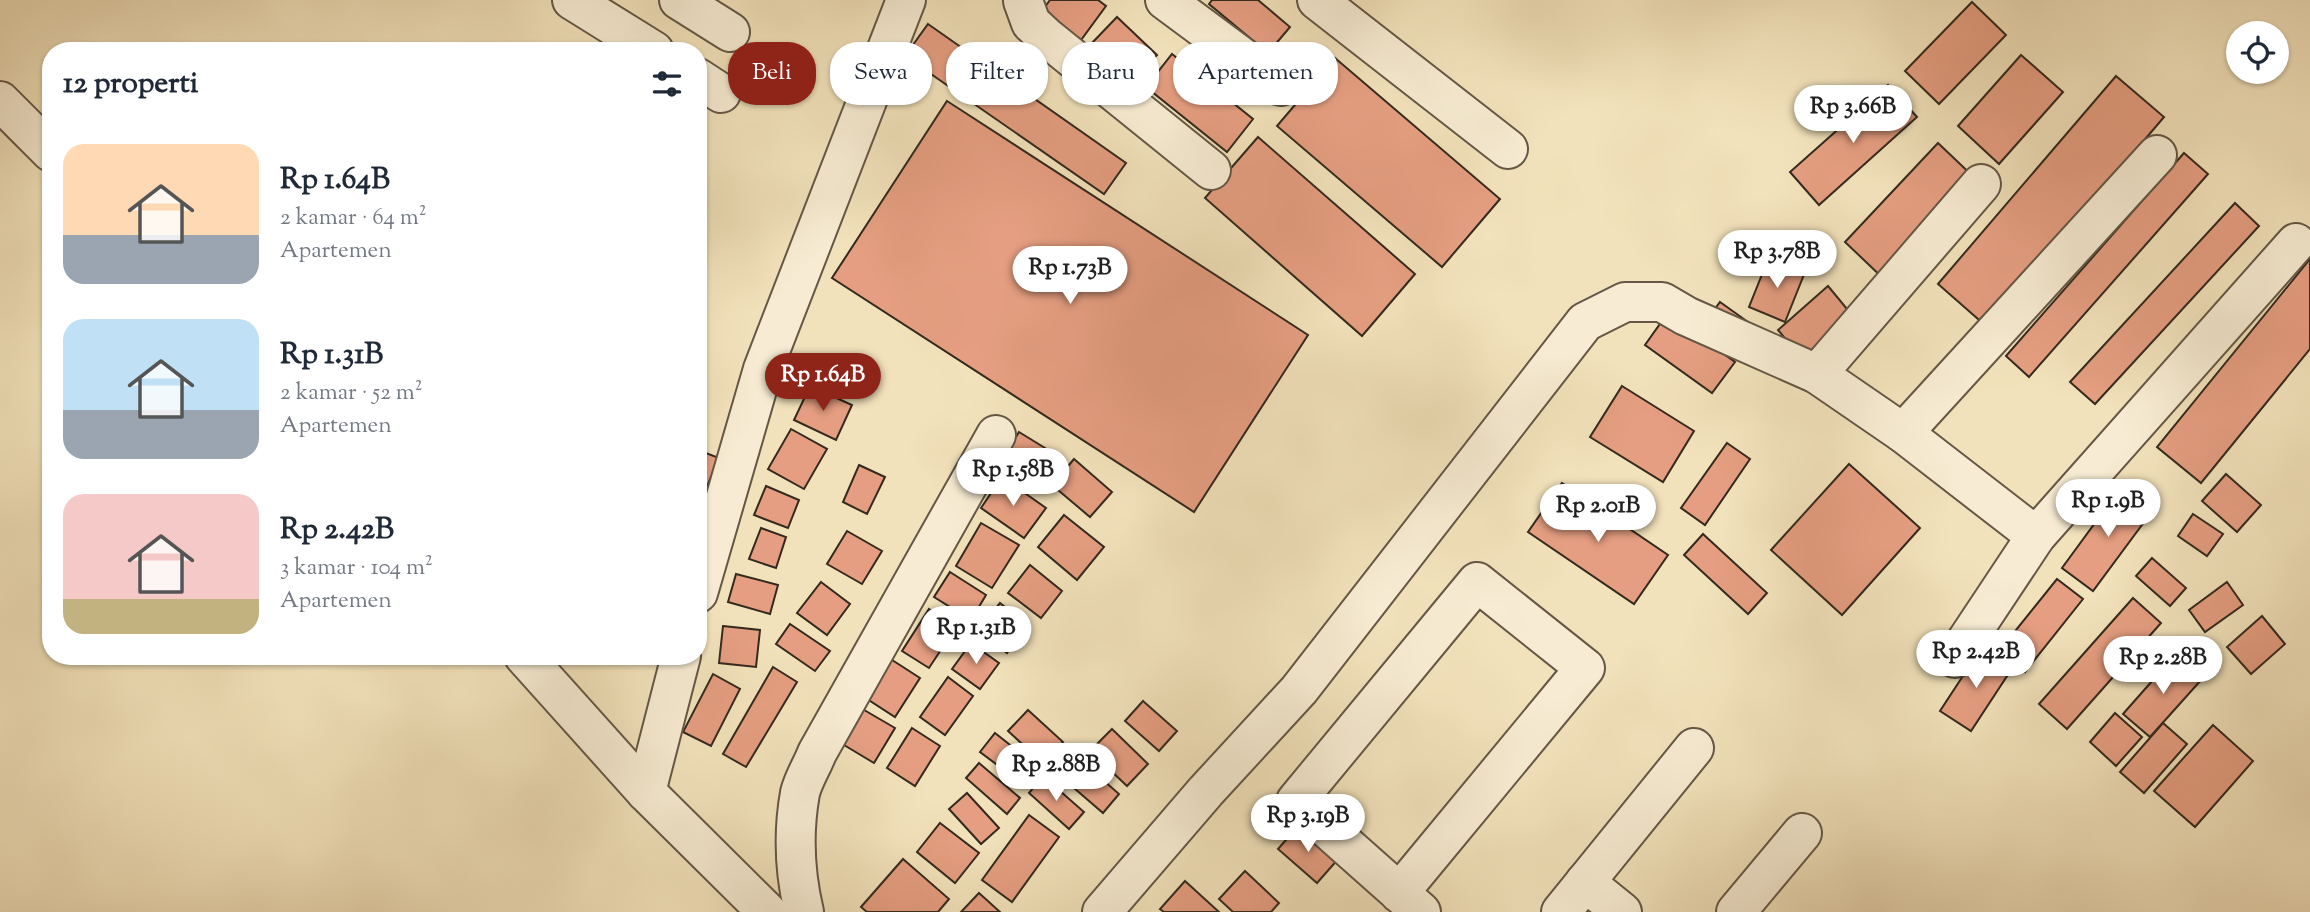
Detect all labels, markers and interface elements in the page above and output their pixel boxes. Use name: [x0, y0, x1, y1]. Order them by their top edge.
map controls: [2226, 21, 2289, 84]
button: locate: [2226, 21, 2289, 84]
chip: Beli: [728, 42, 816, 105]
chip: Sewa: [830, 42, 932, 105]
chip: Filter: [946, 42, 1048, 105]
chip: Baru: [1062, 42, 1159, 105]
chip: Apartemen: [1173, 42, 1338, 105]
text: 12 properti: [63, 63, 198, 106]
icon: filters: [648, 65, 686, 103]
pin: Rp 3.66B: [1781, 86, 1925, 145]
text: Rp 3.66B: [1810, 91, 1896, 124]
text: Rp 1.64B: [280, 159, 390, 202]
icon: home: [119, 172, 203, 256]
text: 2 kamar · 64 m²: [280, 202, 427, 235]
pin: Rp 3.78B: [1705, 230, 1849, 290]
text: Apartemen: [280, 235, 392, 268]
text: Rp 3.78B: [1734, 236, 1820, 269]
pin: Rp 1.73B: [998, 246, 1142, 306]
text: Rp 1.73B: [1029, 252, 1111, 285]
text: Rp 1.31B: [280, 334, 383, 377]
icon: home: [119, 347, 203, 431]
pin: Rp 1.64B: [751, 354, 895, 413]
text: Rp 1.64B: [781, 359, 865, 392]
text: 2 kamar · 52 m²: [280, 377, 423, 410]
text: Apartemen: [280, 410, 392, 443]
pin: Rp 1.58B: [941, 448, 1085, 508]
text: Rp 1.58B: [972, 454, 1054, 487]
pin: Rp 1.9B: [2043, 480, 2173, 539]
pin: Rp 2.01B: [1526, 484, 1670, 544]
text: Rp 1.9B: [2072, 485, 2144, 518]
text: Rp 2.01B: [1556, 490, 1640, 523]
text: Rp 2.42B: [280, 509, 394, 552]
icon: home: [119, 522, 203, 606]
text: 3 kamar · 104 m²: [280, 552, 433, 585]
text: Apartemen: [280, 585, 392, 618]
pin: Rp 1.31B: [904, 606, 1048, 666]
text: Rp 1.31B: [936, 612, 1016, 645]
pin: Rp 2.42B: [1904, 630, 2048, 690]
text: Rp 2.42B: [1932, 636, 2020, 669]
pin: Rp 2.28B: [2091, 636, 2235, 696]
text: Rp 2.28B: [2119, 642, 2207, 675]
pin: Rp 2.88B: [984, 744, 1128, 803]
text: Rp 2.88B: [1012, 749, 1100, 782]
pin: Rp 3.19B: [1236, 794, 1380, 854]
text: Rp 3.19B: [1267, 800, 1349, 833]

